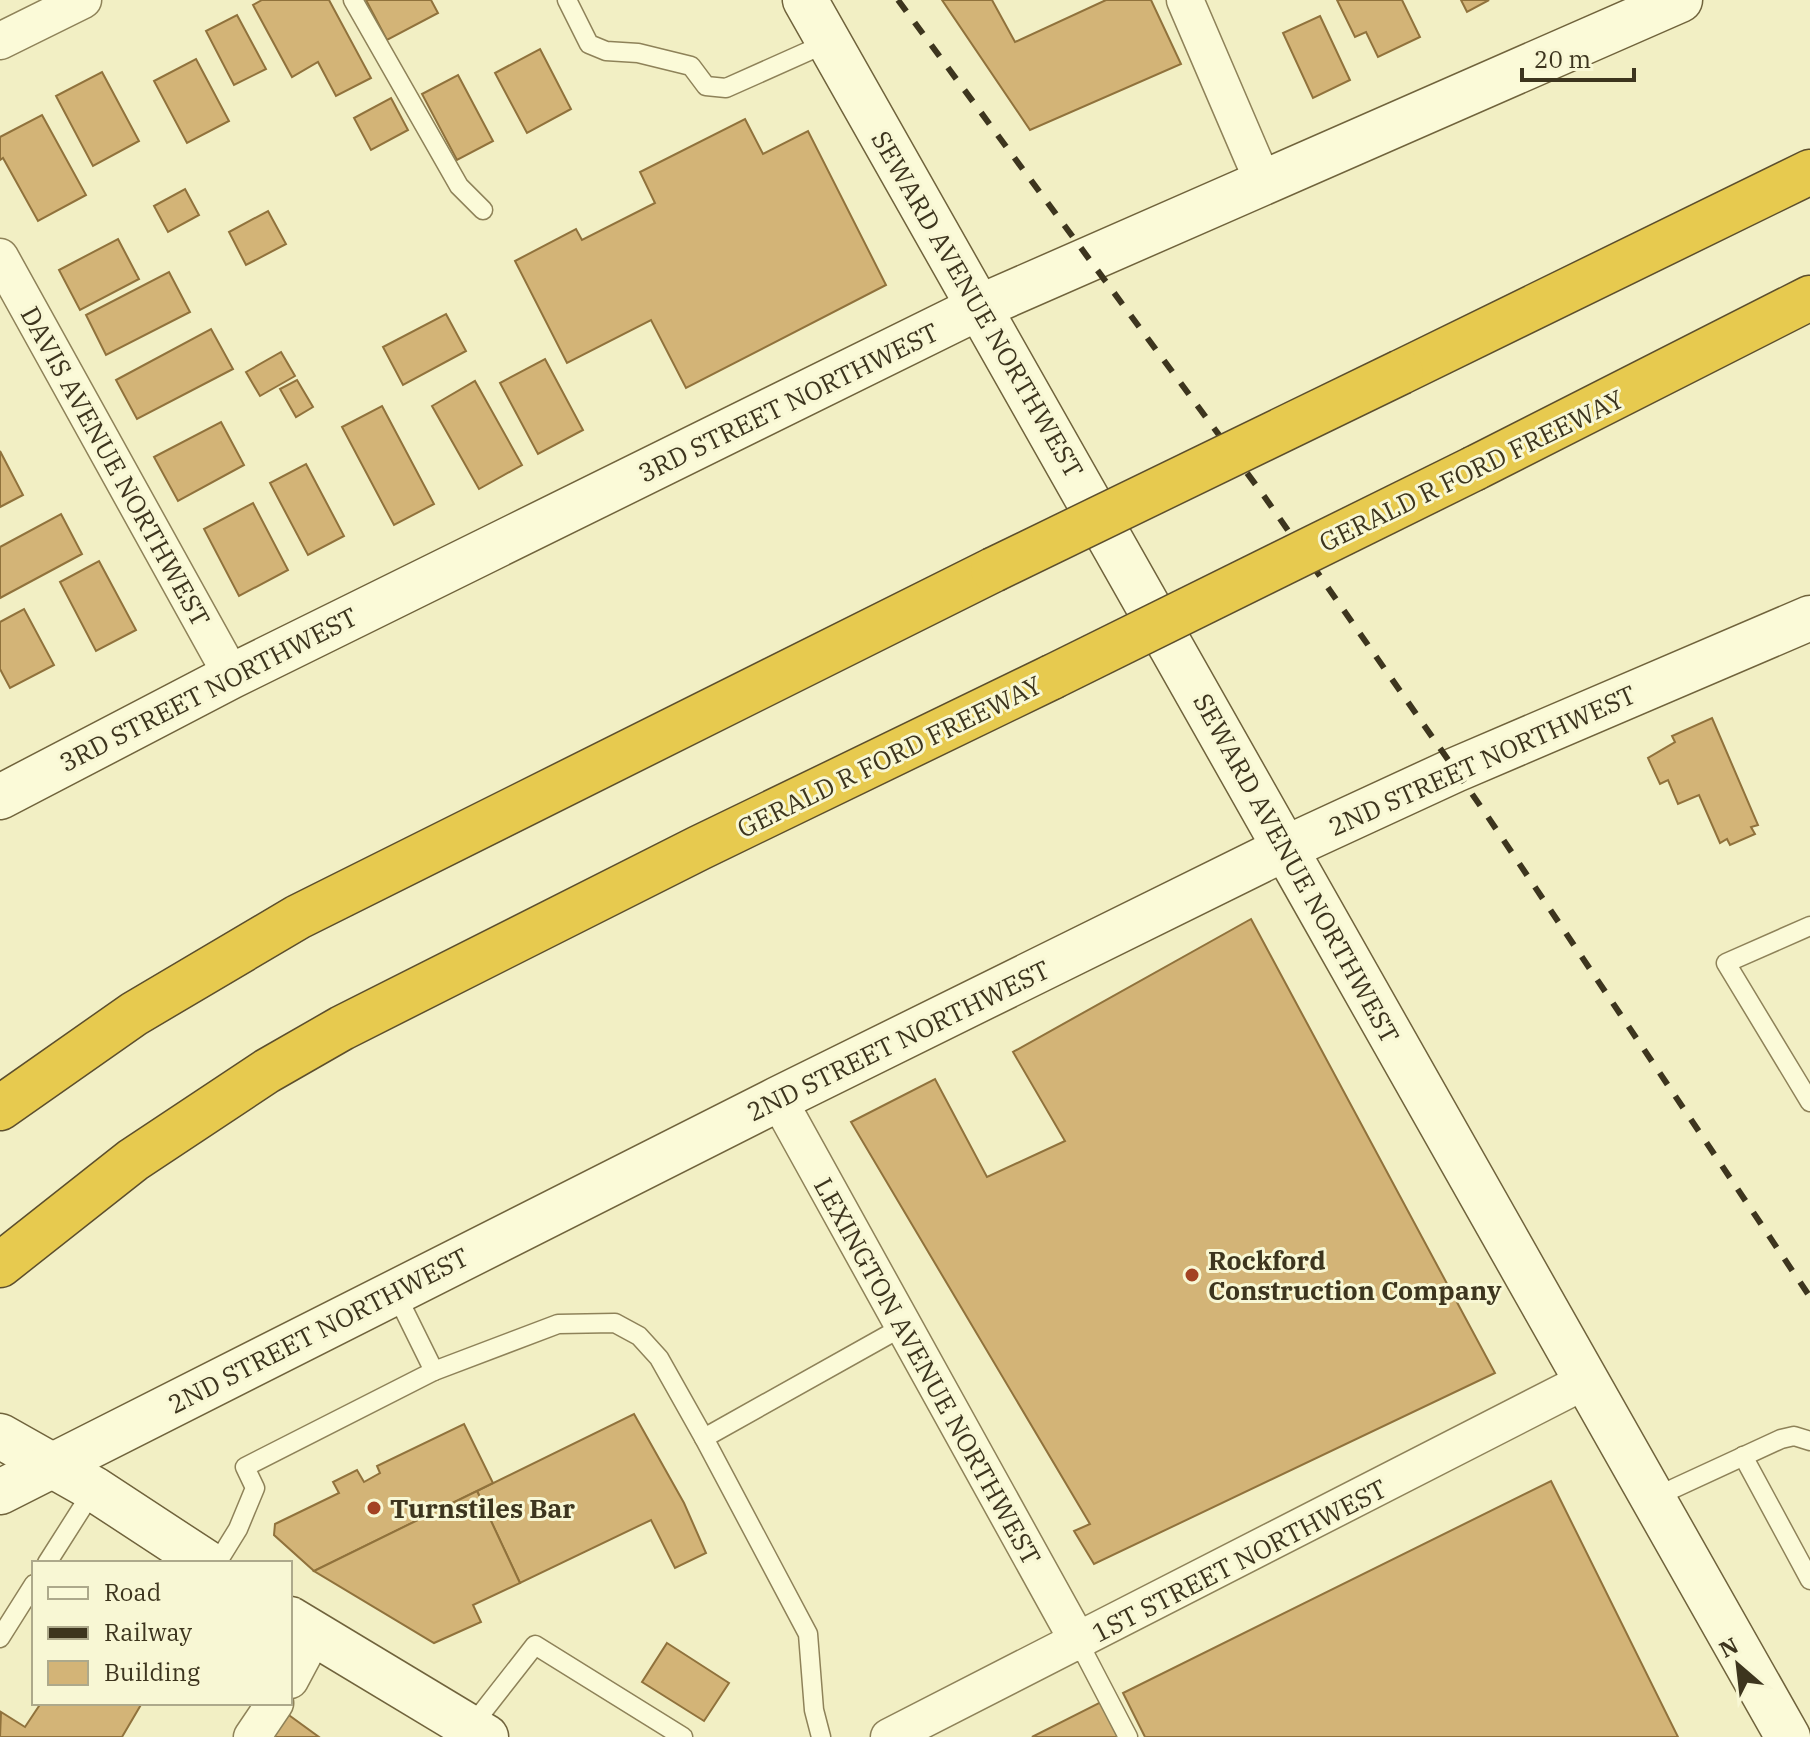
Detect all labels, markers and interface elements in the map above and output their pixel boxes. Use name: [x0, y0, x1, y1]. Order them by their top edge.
scale bar: [1522, 32, 1634, 82]
text: 20 m: [1534, 43, 1591, 75]
street label: SEWARD AVENUE NORTHWEST: [864, 124, 1092, 484]
street label: DAVIS AVENUE NORTHWEST: [14, 300, 218, 632]
street label: 3RD STREET NORTHWEST: [632, 314, 944, 490]
street label: GERALD R FORD FREEWAY: [1313, 381, 1629, 559]
street label: 3RD STREET NORTHWEST: [53, 599, 363, 779]
street label: GERALD R FORD FREEWAY: [731, 667, 1047, 845]
street label: 2ND STREET NORTHWEST: [1323, 677, 1641, 843]
street label: SEWARD AVENUE NORTHWEST: [1186, 687, 1408, 1049]
street label: 2ND STREET NORTHWEST: [741, 952, 1055, 1128]
street label: LEXINGTON AVENUE NORTHWEST: [807, 1171, 1049, 1571]
street label: 2ND STREET NORTHWEST: [162, 1239, 474, 1421]
place label: Rockford Construction Company: [1208, 1243, 1502, 1307]
marker: Rockford Construction Company: [1183, 1266, 1201, 1284]
street label: 1ST STREET NORTHWEST: [1086, 1471, 1392, 1649]
place label: Turnstiles Bar: [390, 1491, 575, 1525]
marker: Turnstiles Bar: [365, 1499, 383, 1517]
legend: [32, 1561, 292, 1705]
text: Road: [104, 1576, 161, 1608]
text: Railway: [104, 1616, 192, 1648]
north arrow: [1698, 1625, 1778, 1705]
text: N: [1714, 1630, 1743, 1664]
text: Building: [104, 1656, 200, 1688]

